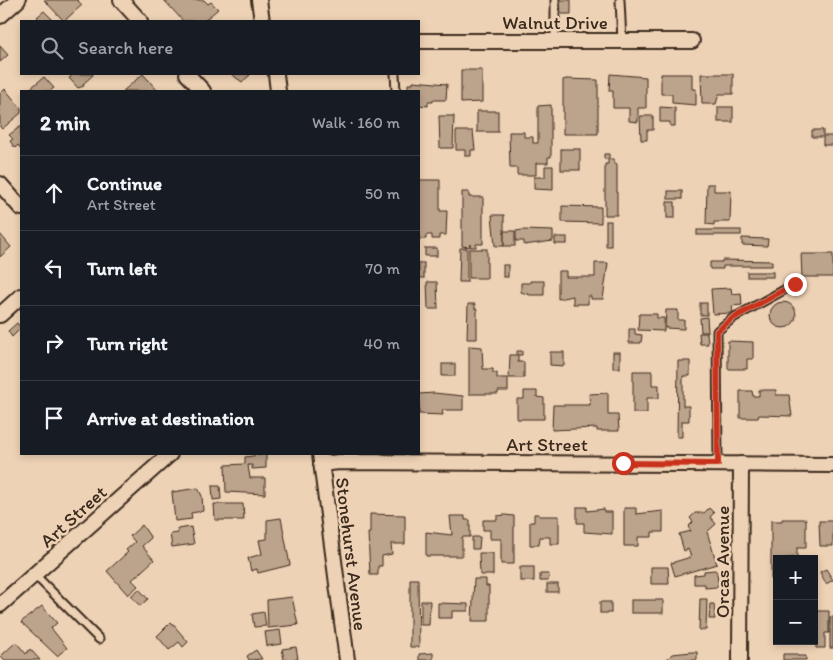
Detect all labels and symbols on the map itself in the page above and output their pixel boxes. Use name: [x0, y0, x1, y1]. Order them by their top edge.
street label: Walnut Drive: [502, 11, 608, 34]
route end: [784, 273, 807, 296]
street label: Art Street: [506, 433, 588, 456]
route start: [612, 452, 635, 475]
street label: Stonehurst Avenue: [331, 476, 372, 632]
street label: Art Street: [35, 481, 111, 552]
street label: Orcas Avenue: [711, 506, 734, 618]

